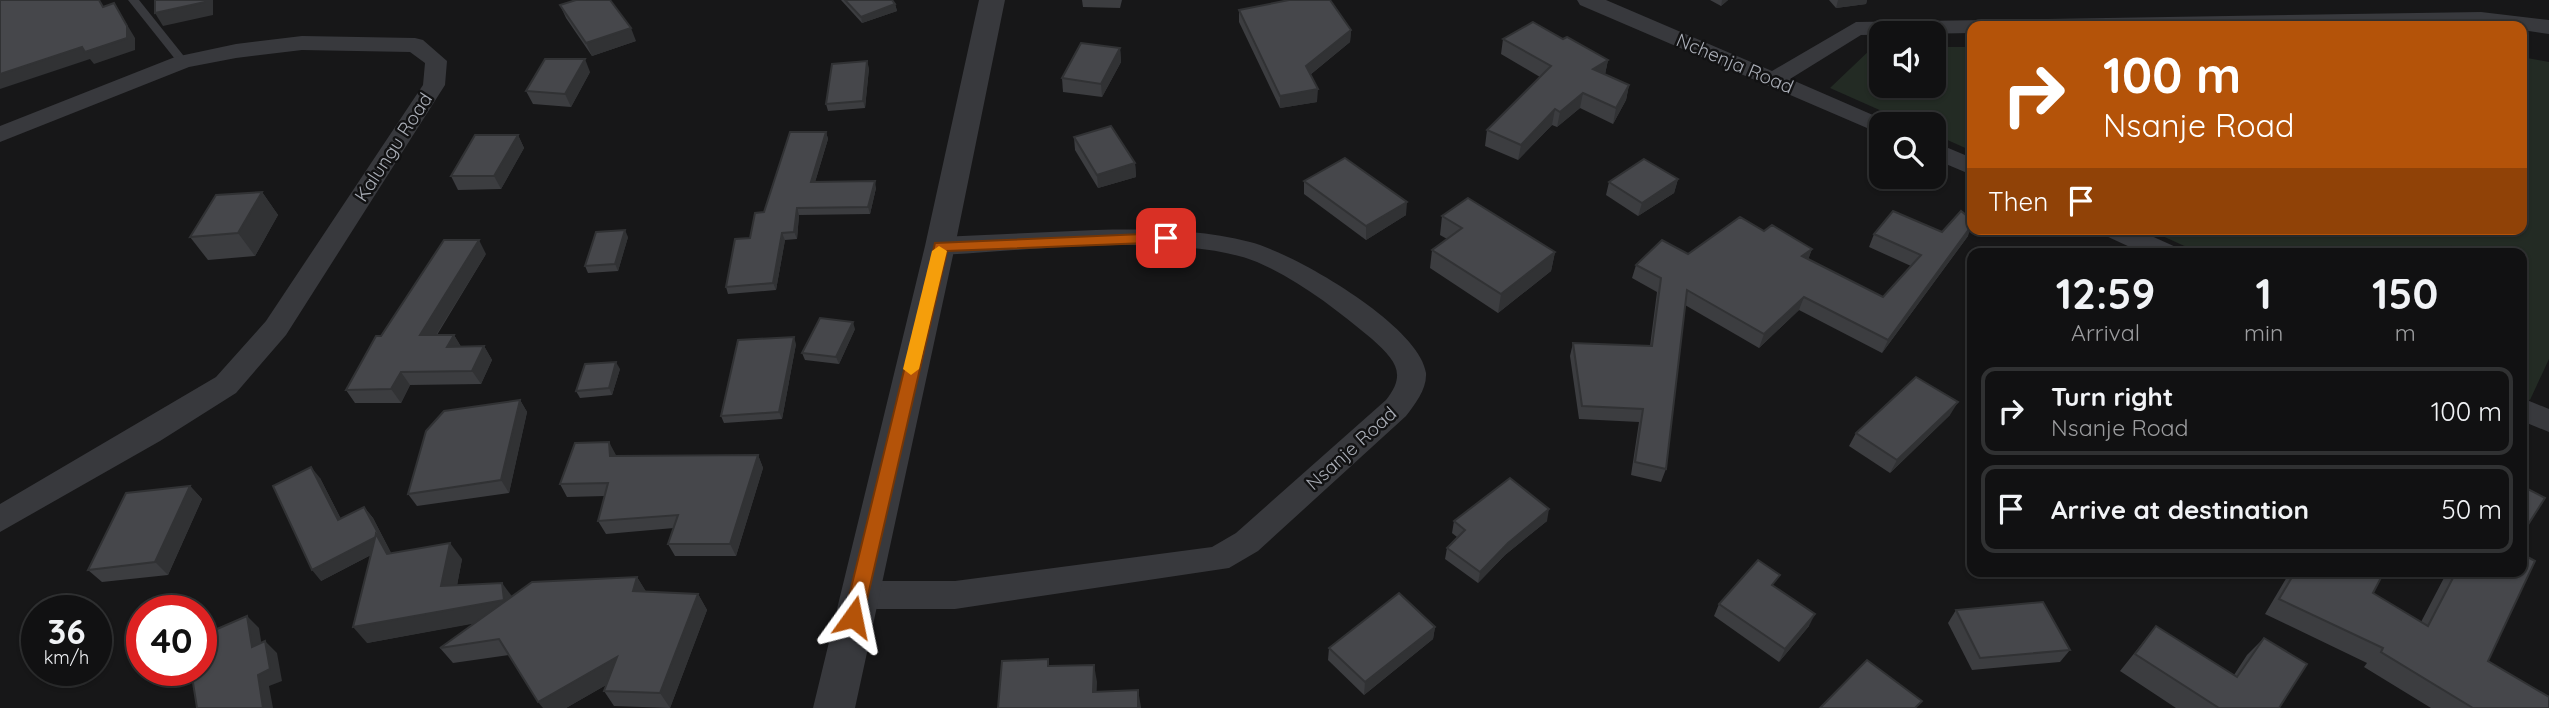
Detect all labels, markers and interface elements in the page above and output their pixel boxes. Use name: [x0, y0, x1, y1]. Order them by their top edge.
map controls: [1869, 21, 1946, 189]
button: sound: [1869, 21, 1946, 98]
street label: Nchenja Road: [1673, 28, 1797, 98]
text: 100 m: [2103, 44, 2241, 105]
icon: right: [1988, 49, 2079, 140]
street label: Kalungu Road: [349, 88, 437, 206]
text: Nsanje Road: [2103, 105, 2294, 145]
button: search: [1869, 112, 1946, 189]
icon: arrive: [2062, 182, 2100, 220]
text: Then: [1988, 185, 2048, 218]
pin: [1136, 208, 1196, 268]
icon: arrive: [1147, 219, 1185, 257]
text: 12:59: [2056, 267, 2155, 320]
text: 1: [2256, 267, 2272, 320]
text: 150: [2372, 267, 2438, 320]
text: Arrival: [2071, 318, 2140, 347]
text: min: [2244, 318, 2283, 347]
text: m: [2395, 318, 2416, 347]
text: Turn right: [2051, 380, 2173, 413]
icon: right: [1992, 392, 2030, 430]
text: 100 m: [2431, 395, 2502, 428]
street label: Nsanje Road: [1301, 401, 1401, 495]
text: Nsanje Road: [2051, 413, 2189, 442]
icon: arrive: [1992, 490, 2030, 528]
text: Arrive at destination: [2051, 493, 2309, 526]
text: 50 m: [2442, 493, 2502, 526]
position arrow: [816, 580, 890, 654]
speed limit sign: 40: [126, 595, 217, 686]
text: 36: [47, 609, 86, 653]
text: km/h: [44, 646, 89, 669]

